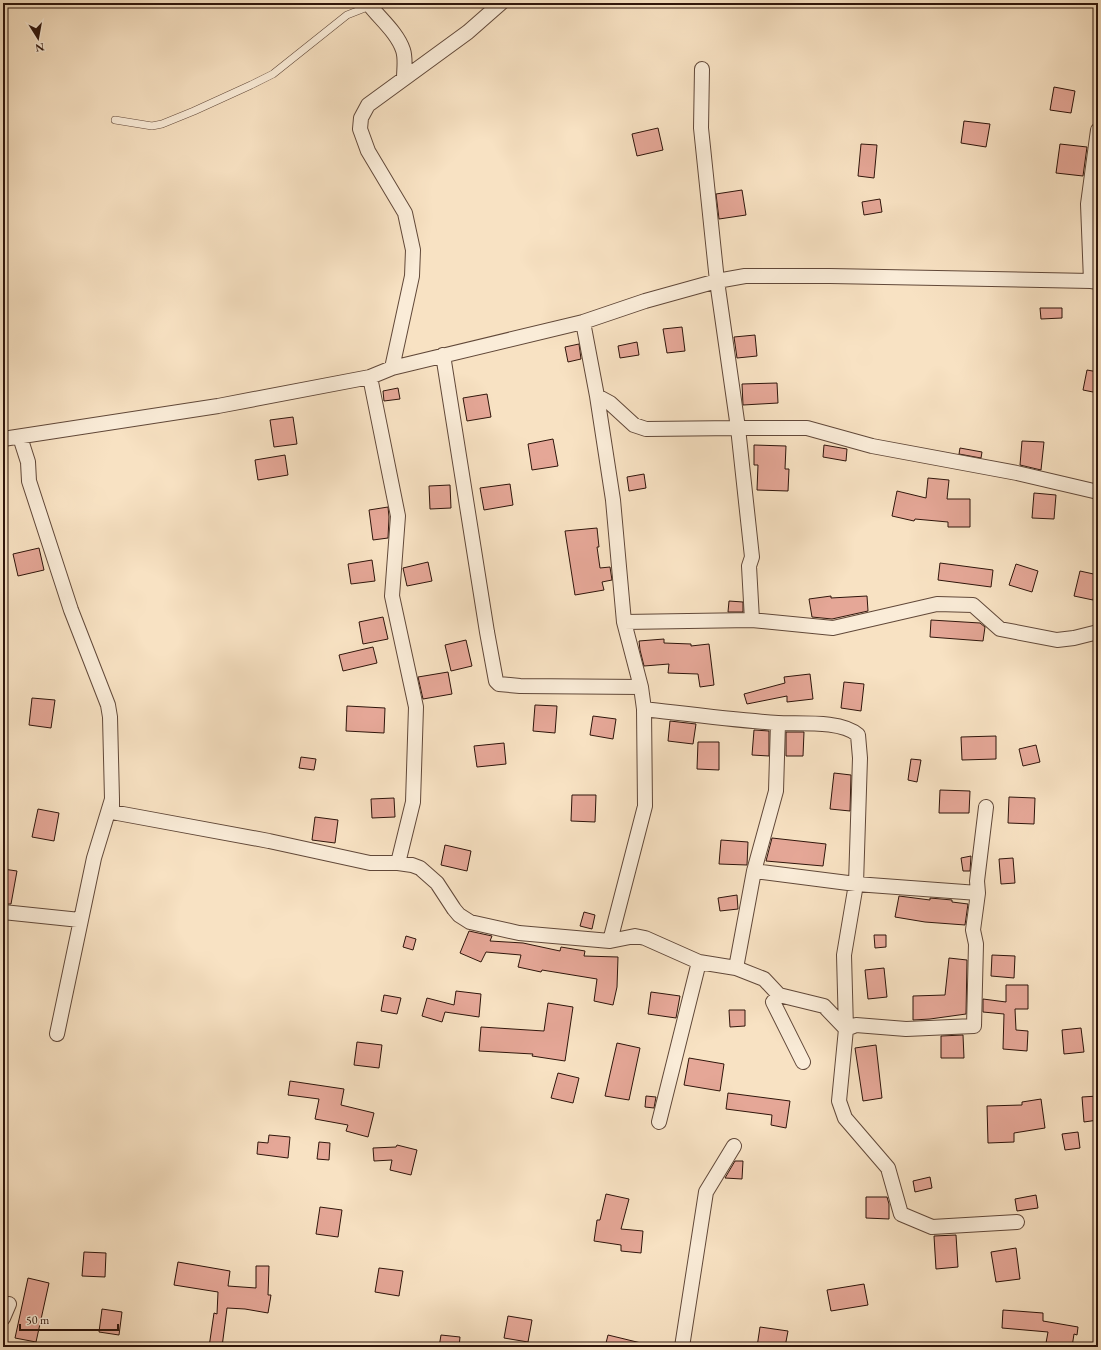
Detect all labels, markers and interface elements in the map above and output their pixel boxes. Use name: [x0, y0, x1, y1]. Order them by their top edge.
north arrow: [18, 18, 58, 58]
text: N: [34, 40, 46, 56]
scale bar: [20, 1306, 118, 1332]
text: 50 m: [26, 1312, 50, 1328]

